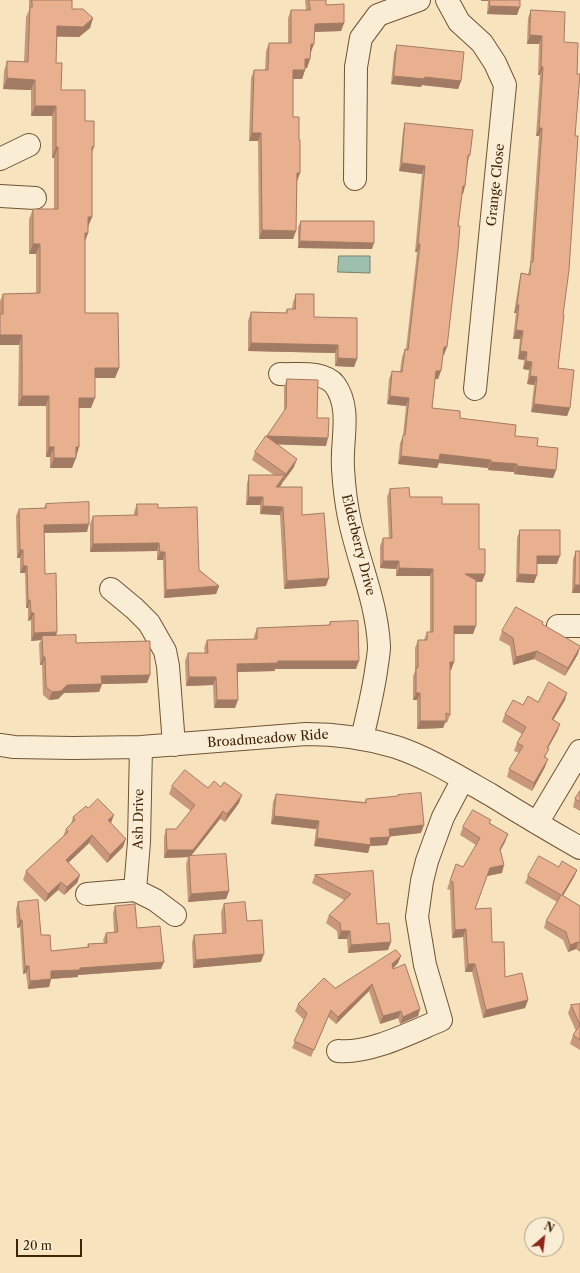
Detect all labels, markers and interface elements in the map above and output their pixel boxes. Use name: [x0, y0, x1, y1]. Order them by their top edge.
street label: Grange Close: [484, 143, 508, 227]
street label: Elderberry Drive: [338, 493, 378, 597]
street label: Broadmeadow Ride: [207, 727, 329, 751]
street label: Ash Drive: [131, 789, 147, 849]
north arrow: [524, 1217, 564, 1257]
text: N: [542, 1219, 557, 1236]
scale bar: [18, 1231, 84, 1257]
text: 20 m: [23, 1238, 52, 1253]

